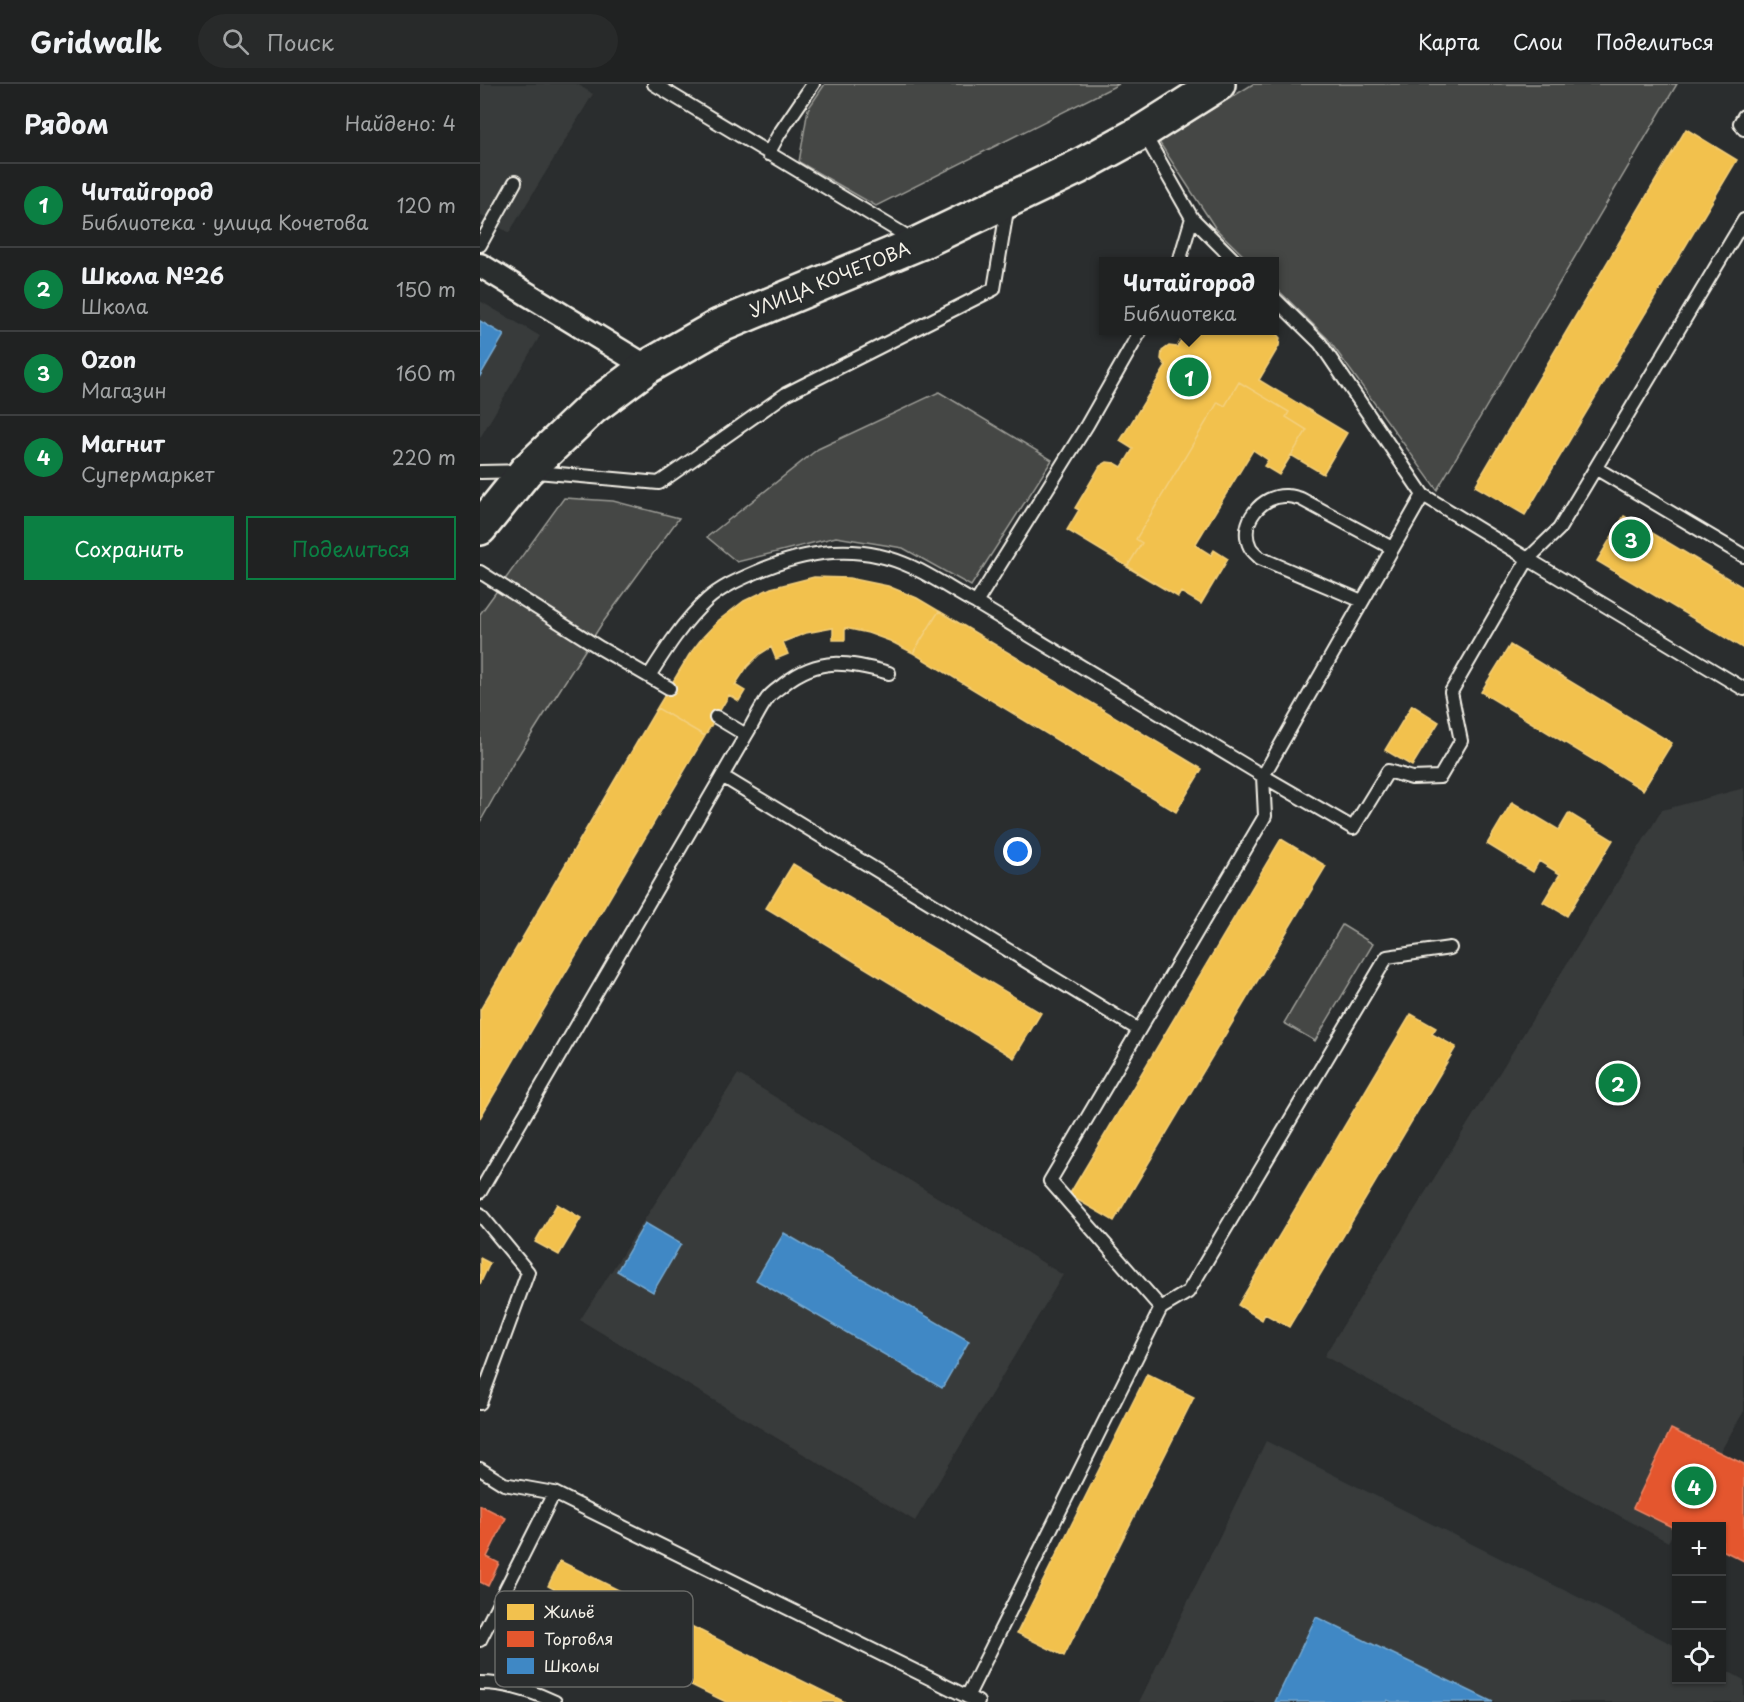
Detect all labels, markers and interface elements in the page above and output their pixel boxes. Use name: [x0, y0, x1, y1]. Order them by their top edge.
search box: [198, 14, 618, 68]
text: Gridwalk: [30, 20, 162, 63]
icon: search: [219, 25, 252, 58]
text: Поиск: [267, 25, 334, 58]
text: Карта: [1418, 25, 1480, 57]
text: Слои: [1513, 25, 1563, 57]
text: Поделиться: [1596, 25, 1714, 57]
text: Рядом: [24, 104, 109, 143]
text: Найдено: 4: [345, 108, 456, 138]
text: Читайгород: [81, 174, 213, 207]
text: 1: [39, 190, 48, 220]
text: 120 m: [397, 190, 456, 220]
text: Библиотека · улица Кочетова: [81, 207, 369, 237]
street label: УЛИЦА КОЧЕТОВА: [745, 234, 914, 323]
popup: [1099, 257, 1279, 335]
text: Школа №26: [81, 258, 224, 291]
text: Читайгород: [1123, 265, 1255, 298]
text: 2: [36, 274, 51, 304]
text: 150 m: [396, 274, 456, 304]
text: Школа: [81, 291, 148, 321]
text: Библиотека: [1123, 298, 1236, 328]
text: Ozon: [81, 342, 136, 375]
pin: 1: [1170, 354, 1208, 400]
text: 3: [37, 358, 50, 388]
text: 160 m: [396, 358, 456, 388]
text: Магазин: [81, 375, 167, 405]
text: Магнит: [81, 426, 165, 459]
text: 4: [37, 442, 50, 472]
text: 220 m: [392, 442, 456, 472]
text: Супермаркет: [81, 459, 214, 489]
button: Сохранить: [24, 516, 234, 580]
button: Поделиться: [246, 516, 456, 580]
pin: 3: [1612, 516, 1650, 562]
your location: [1003, 837, 1032, 866]
pin: 2: [1598, 1060, 1638, 1106]
pin: 4: [1674, 1464, 1714, 1508]
map controls: [1672, 1522, 1726, 1684]
button: +: [1672, 1522, 1726, 1576]
button: −: [1672, 1576, 1726, 1630]
legend: [495, 1591, 693, 1687]
text: Жильё: [543, 1599, 594, 1623]
text: Торговля: [544, 1626, 613, 1650]
button: locate: [1672, 1630, 1726, 1684]
text: Школы: [544, 1653, 600, 1677]

